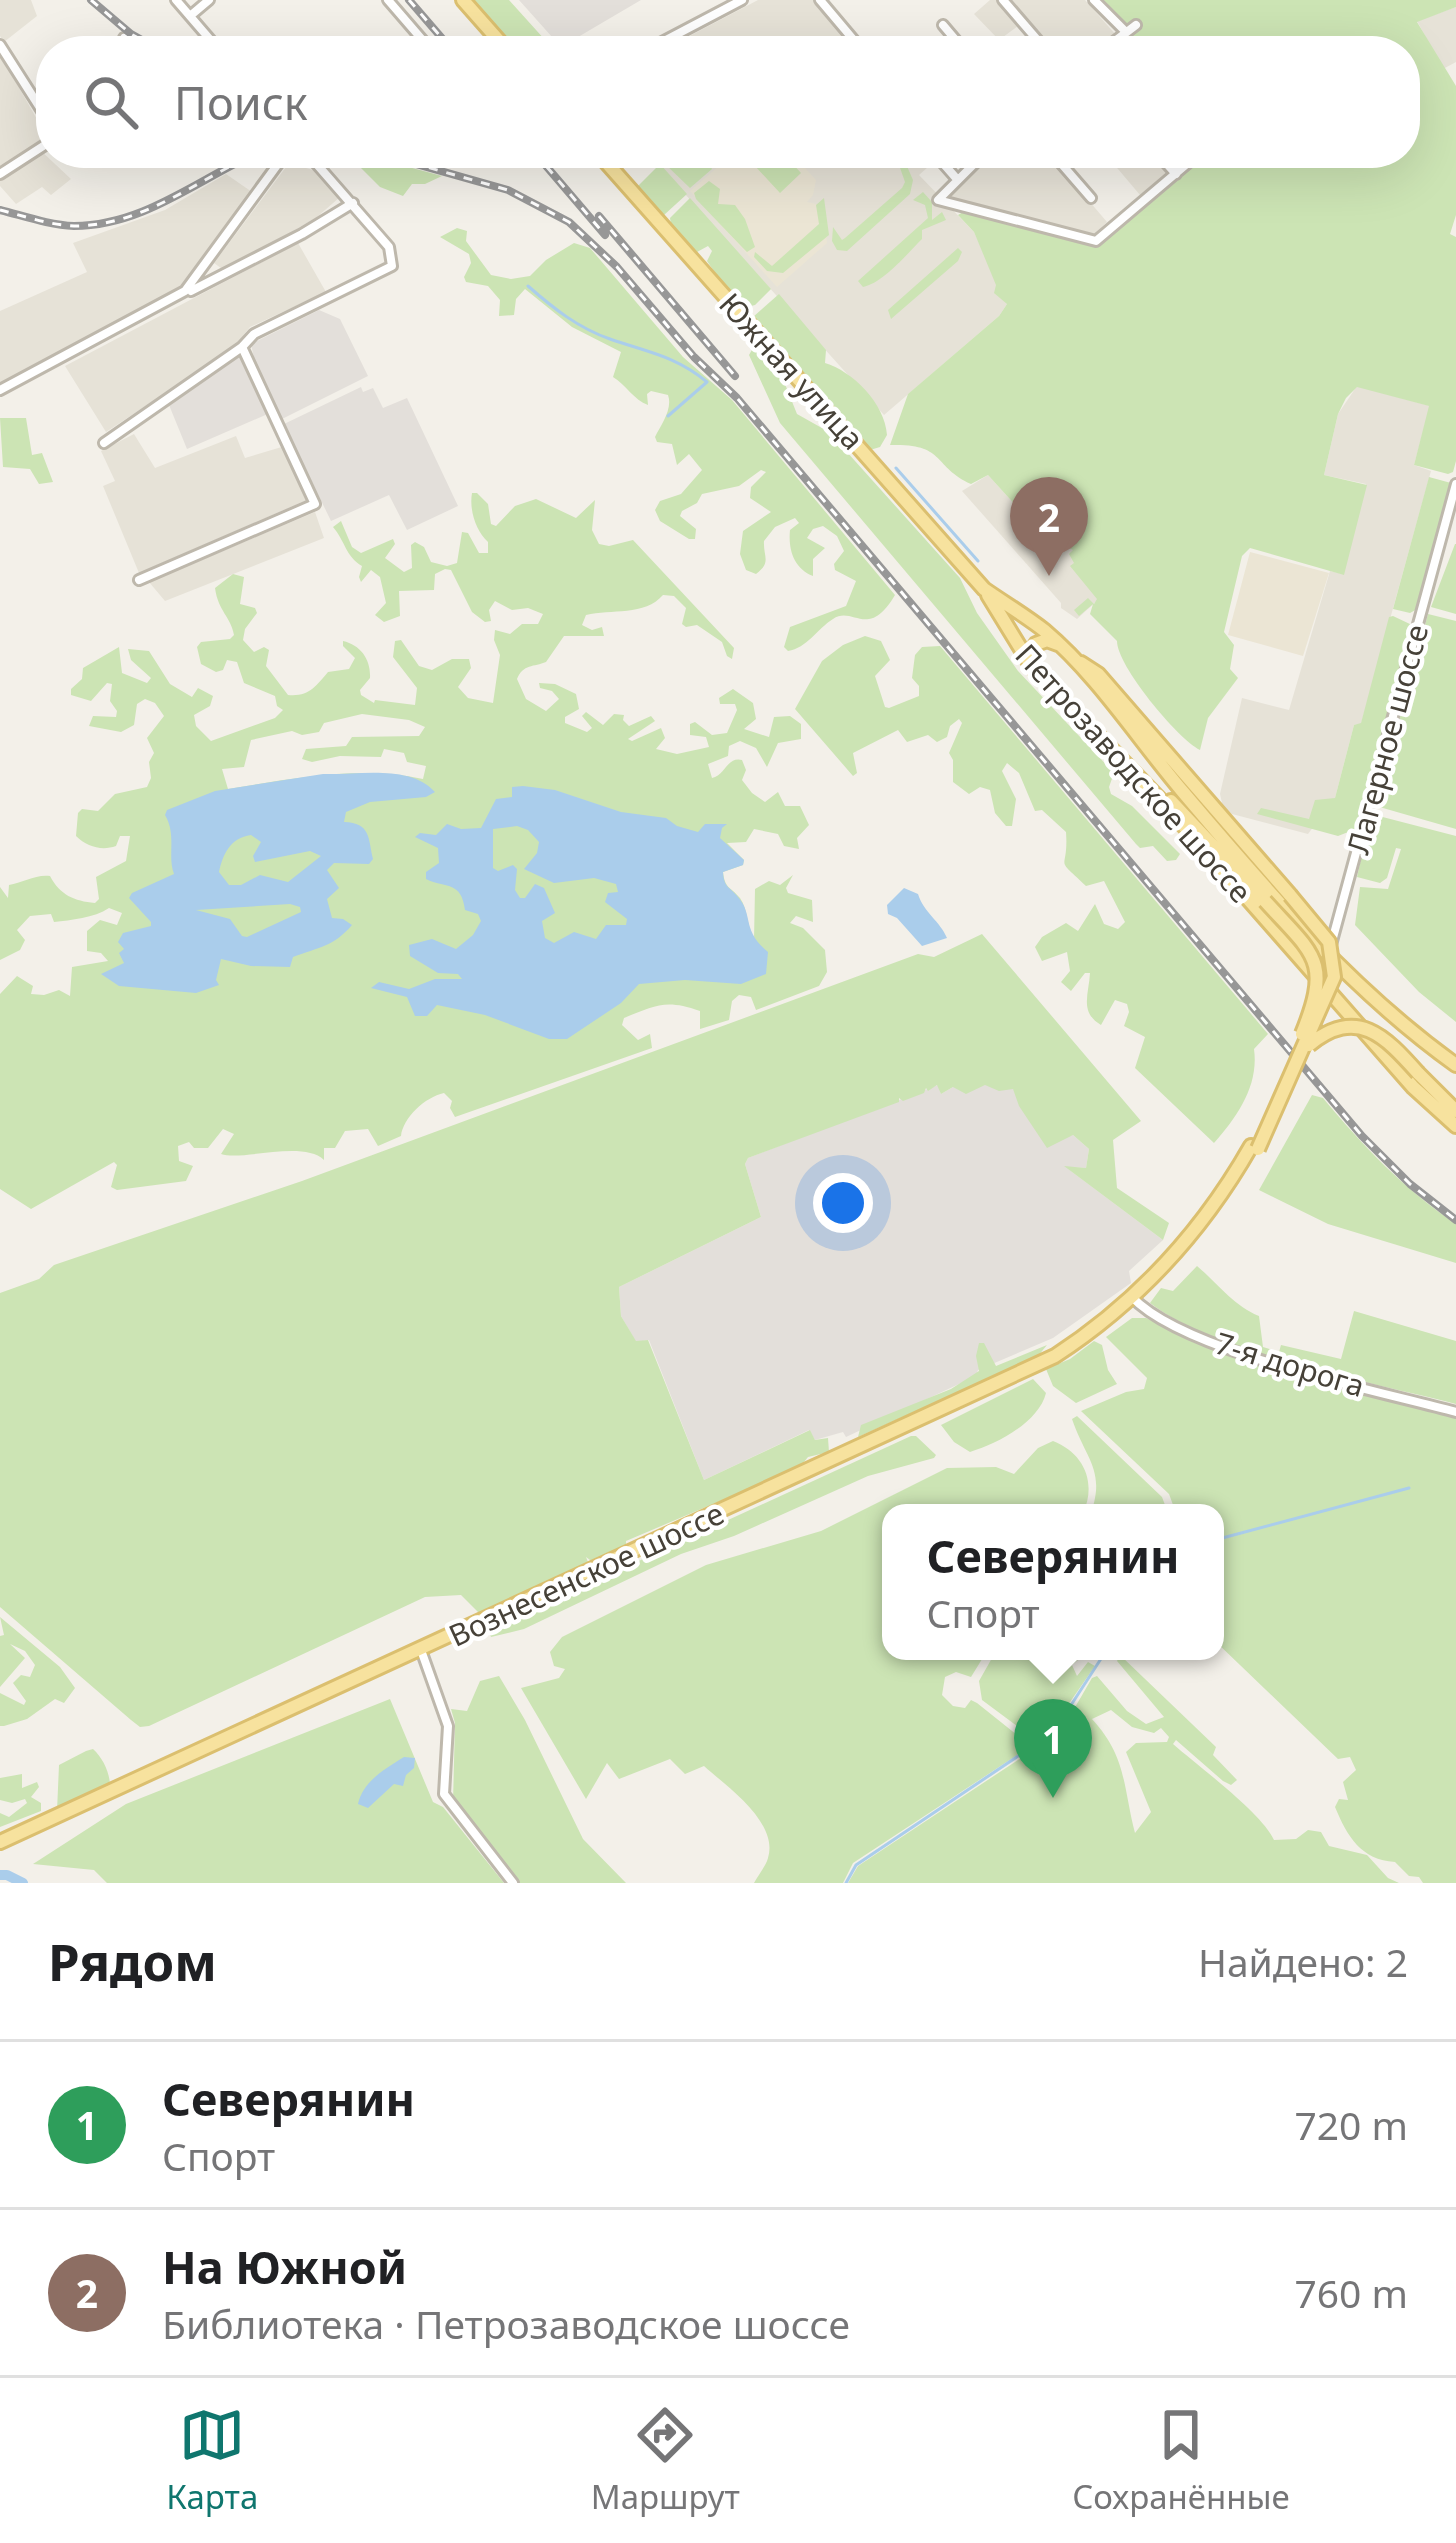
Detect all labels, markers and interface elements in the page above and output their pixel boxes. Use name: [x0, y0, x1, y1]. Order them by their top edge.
search box: [36, 36, 1420, 168]
icon: search: [78, 69, 144, 135]
text: Поиск: [174, 72, 308, 133]
street label: Южная улица: [711, 284, 873, 458]
pin: 2: [1010, 477, 1088, 576]
street label: Лагерное шоссе: [1337, 620, 1437, 858]
street label: Петрозаводское шоссе: [1007, 635, 1261, 911]
your location: [813, 1173, 873, 1233]
street label: 7-я дорога: [1210, 1322, 1370, 1406]
street label: Вознесенское шоссе: [442, 1492, 730, 1656]
popup: [882, 1504, 1224, 1660]
text: Северянин: [926, 1525, 1180, 1586]
text: Спорт: [926, 1586, 1040, 1639]
pin: 1: [1014, 1699, 1092, 1798]
text: Рядом: [48, 1926, 217, 1996]
text: Найдено: 2: [1198, 1935, 1408, 1988]
text: Северянин: [162, 2068, 415, 2129]
text: 1: [76, 2098, 98, 2151]
text: 720 m: [1294, 2098, 1408, 2151]
text: Спорт: [162, 2129, 275, 2182]
text: На Южной: [162, 2236, 407, 2297]
text: 2: [76, 2266, 98, 2319]
text: 760 m: [1294, 2266, 1408, 2319]
text: Библиотека · Петрозаводское шоссе: [162, 2297, 850, 2350]
tab: Карта: [166, 2402, 258, 2519]
tab: Маршрут: [591, 2402, 740, 2519]
tab: Сохранённые: [1072, 2402, 1290, 2519]

